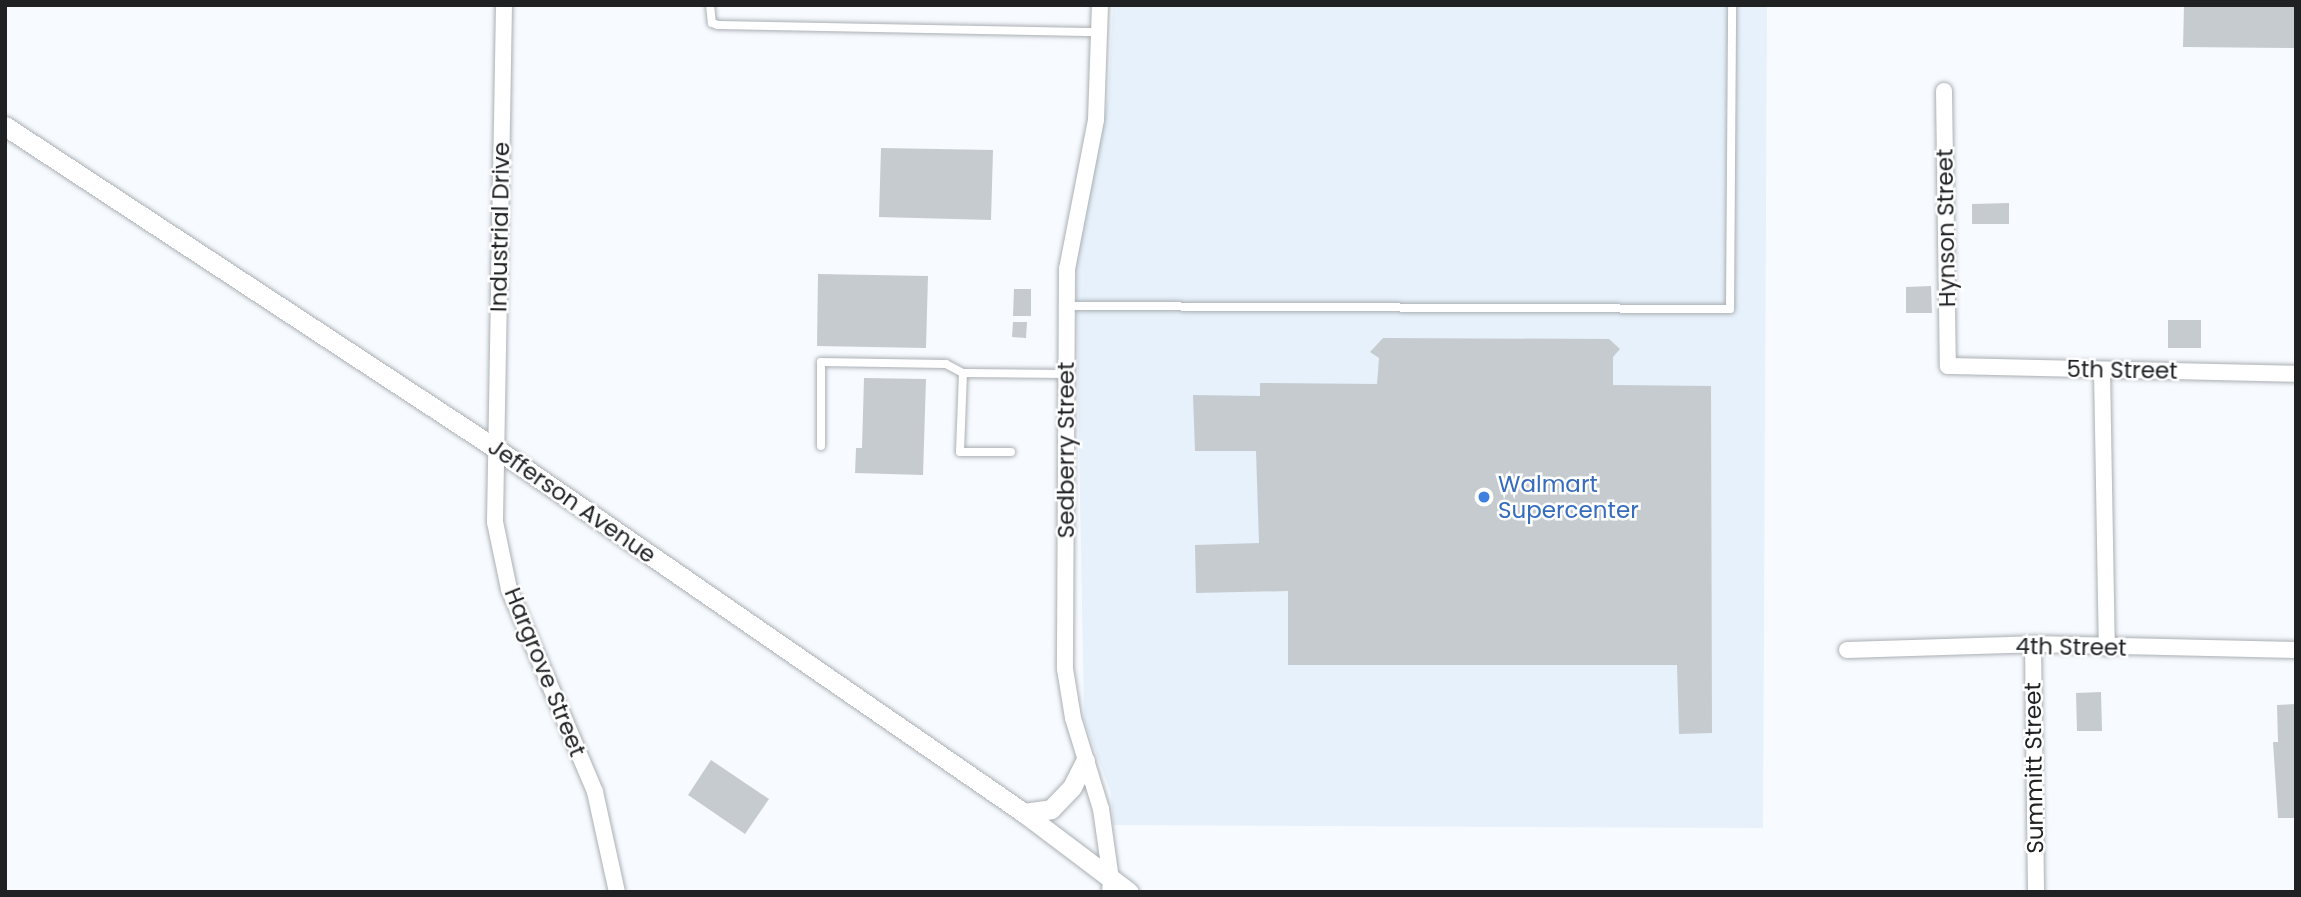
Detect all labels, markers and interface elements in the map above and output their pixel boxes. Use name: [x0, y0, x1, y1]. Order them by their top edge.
street label: Industrial Drive: [485, 142, 515, 312]
street label: Hynson Street: [1931, 149, 1961, 307]
street label: 5th Street: [2066, 355, 2178, 385]
street label: Sedberry Street: [1052, 362, 1080, 538]
street label: Jefferson Avenue: [483, 433, 661, 569]
place label: Walmart Supercenter: [1498, 470, 1639, 524]
marker: Walmart Supercenter: [1476, 489, 1492, 505]
street label: Hargrove Street: [499, 584, 591, 760]
street label: 4th Street: [2015, 632, 2127, 662]
street label: Summitt Street: [2019, 682, 2049, 854]

